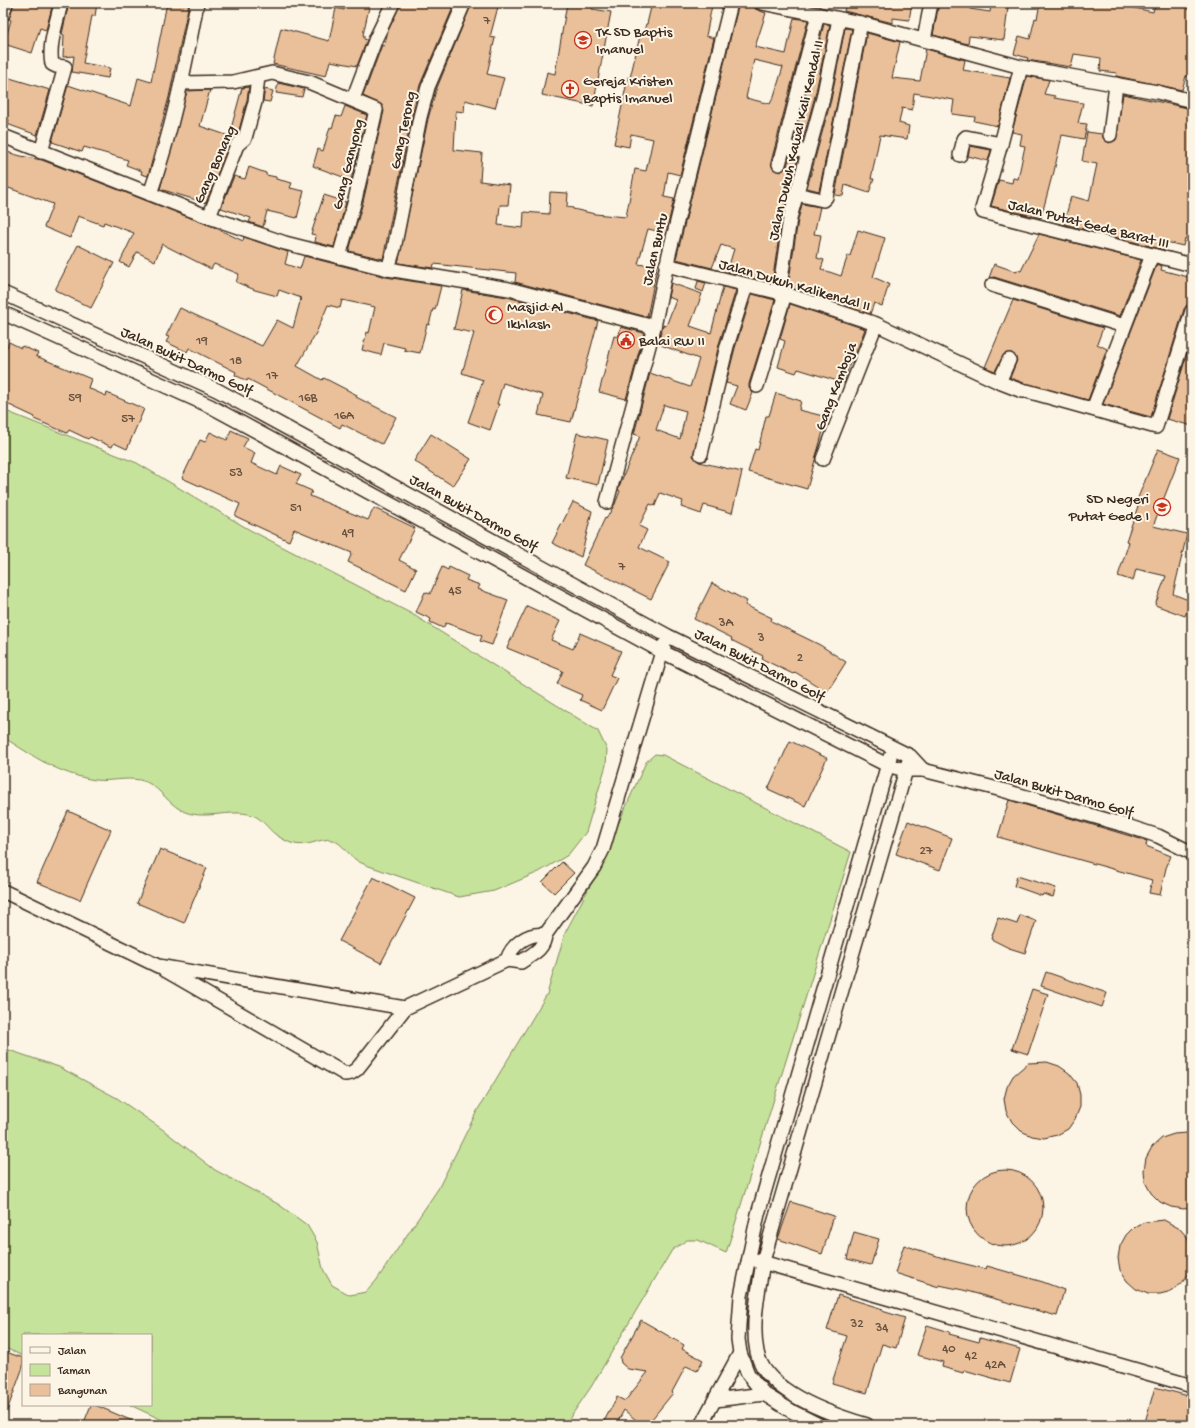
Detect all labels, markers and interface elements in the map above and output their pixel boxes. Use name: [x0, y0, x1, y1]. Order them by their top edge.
house number: 7: [483, 14, 492, 29]
place label: TK SD Baptis Imanuel: [595, 24, 673, 59]
school or university icon: TK SD Baptis Imanuel: [573, 30, 593, 50]
street label: Jalan Dukuh Kawal Kali Kendal II: [765, 38, 829, 242]
place label: Gereja Kristen Baptis Imanuel: [582, 73, 673, 108]
church icon: Gereja Kristen Baptis Imanuel: [560, 79, 580, 99]
street label: Gang Terong: [387, 90, 421, 171]
street label: Gang Ganyong: [329, 117, 369, 212]
street label: Gang Bonang: [191, 123, 241, 207]
street label: Jalan Putat Gede Barat III: [1006, 196, 1171, 254]
street label: Jalan Buntu: [639, 212, 673, 287]
street label: Jalan Dukuh Kalikendal II: [717, 256, 872, 316]
place label: Masjid Al Ikhlash: [507, 299, 563, 334]
mosque icon: Masjid Al Ikhlash: [484, 305, 504, 325]
street label: Jalan Bukit Darmo Golf: [117, 323, 256, 401]
public building icon: Balai RW II: [616, 330, 636, 350]
place label: Balai RW II: [638, 333, 705, 351]
house number: 19: [195, 334, 208, 349]
street label: Gang Kamboja: [812, 340, 862, 433]
house number: 18: [229, 354, 242, 369]
house number: 17: [265, 369, 279, 384]
house number: 59: [68, 391, 82, 406]
house number: 16B: [298, 391, 318, 406]
house number: 16A: [333, 409, 355, 424]
house number: 57: [121, 412, 136, 427]
house number: 53: [229, 466, 243, 481]
street label: Jalan Bukit Darmo Golf: [406, 471, 541, 557]
place label: SD Negeri Putat Gede I: [1068, 491, 1149, 526]
school or university icon: SD Negeri Putat Gede I: [1152, 497, 1172, 517]
house number: 51: [290, 501, 302, 516]
house number: 49: [342, 526, 355, 541]
house number: 7: [618, 560, 627, 575]
house number: 45: [449, 584, 462, 599]
house number: 3A: [718, 616, 735, 631]
street label: Jalan Bukit Darmo Golf: [691, 625, 828, 707]
house number: 3: [757, 631, 765, 646]
house number: 2: [797, 651, 804, 666]
street label: Jalan Bukit Darmo Golf: [992, 766, 1136, 823]
house number: 27: [919, 844, 934, 859]
house number: 32: [849, 1317, 864, 1332]
house number: 34: [875, 1321, 888, 1336]
legend: [22, 1334, 152, 1406]
house number: 40: [942, 1342, 956, 1357]
text: Jalan: [58, 1345, 86, 1359]
house number: 42: [965, 1349, 978, 1364]
house number: 42A: [985, 1358, 1006, 1373]
text: Taman: [57, 1365, 90, 1379]
text: Bangunan: [57, 1385, 107, 1399]

